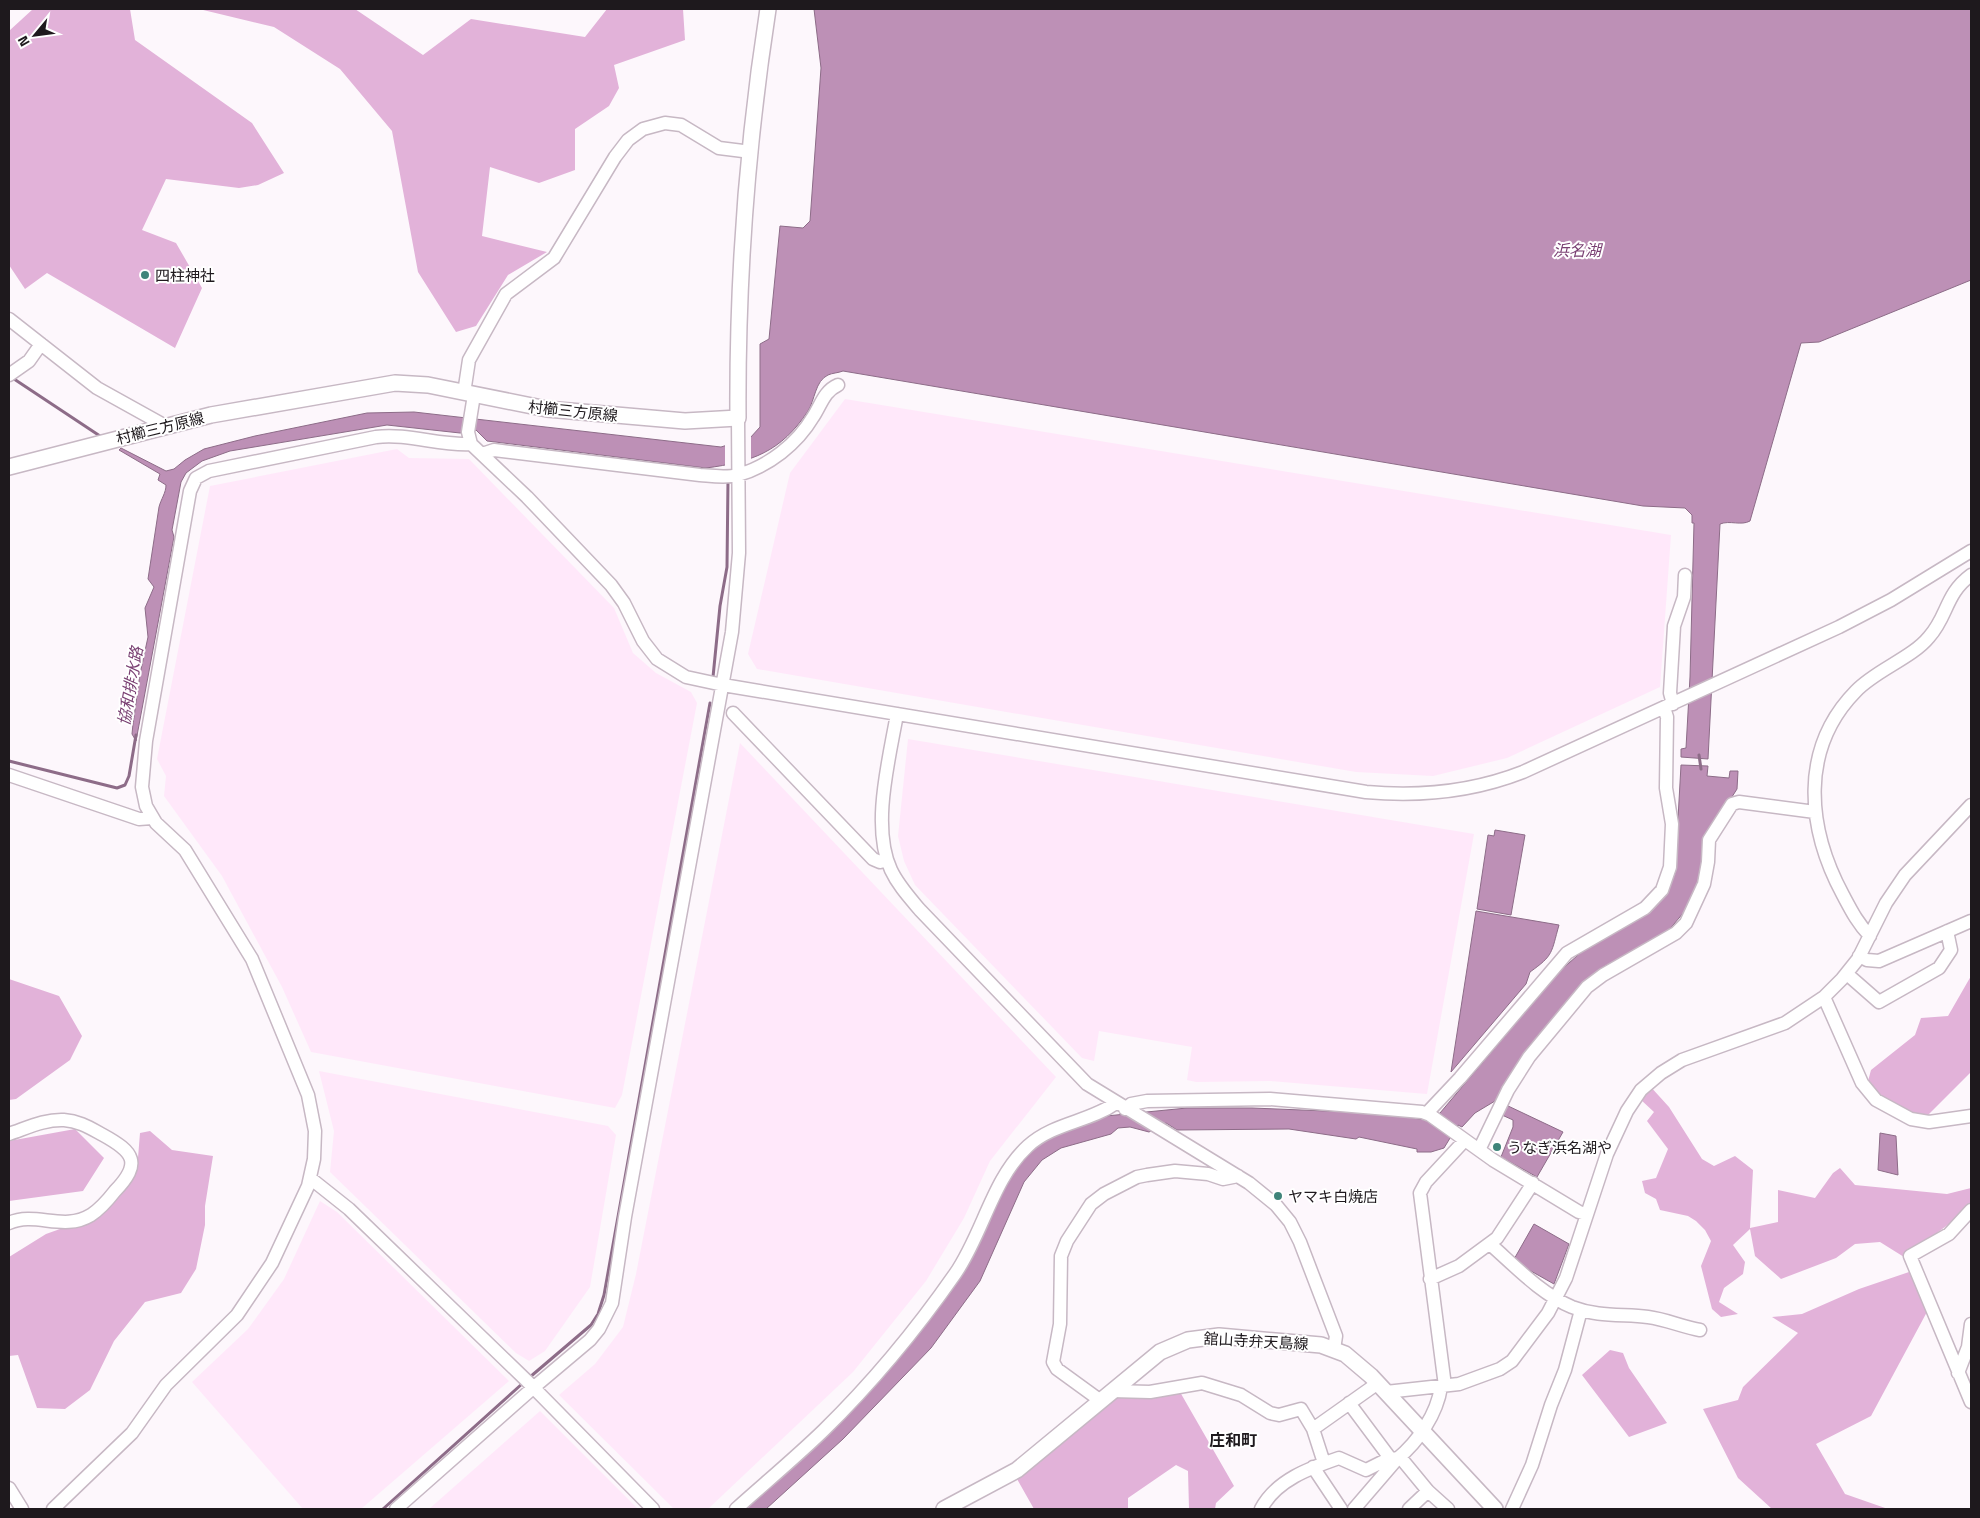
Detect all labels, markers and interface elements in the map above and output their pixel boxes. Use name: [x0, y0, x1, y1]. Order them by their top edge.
north arrow: [10, 10, 60, 60]
text: N: [12, 32, 35, 51]
water label: 浜名湖: [1553, 238, 1604, 262]
place label: 四柱神社: [155, 264, 215, 287]
marker: 四柱神社: [139, 269, 151, 281]
street label: 村櫛三方原線: [527, 395, 619, 427]
street label: 村櫛三方原線: [114, 406, 206, 450]
water label: 協和排水路: [111, 643, 149, 727]
place label: うなぎ浜名湖や: [1507, 1136, 1612, 1159]
marker: うなぎ浜名湖や: [1491, 1141, 1503, 1153]
place label: ヤマキ白焼店: [1288, 1185, 1378, 1208]
marker: ヤマキ白焼店: [1272, 1190, 1284, 1202]
street label: 舘山寺弁天島線: [1203, 1327, 1309, 1355]
district label: 庄和町: [1209, 1428, 1257, 1452]

